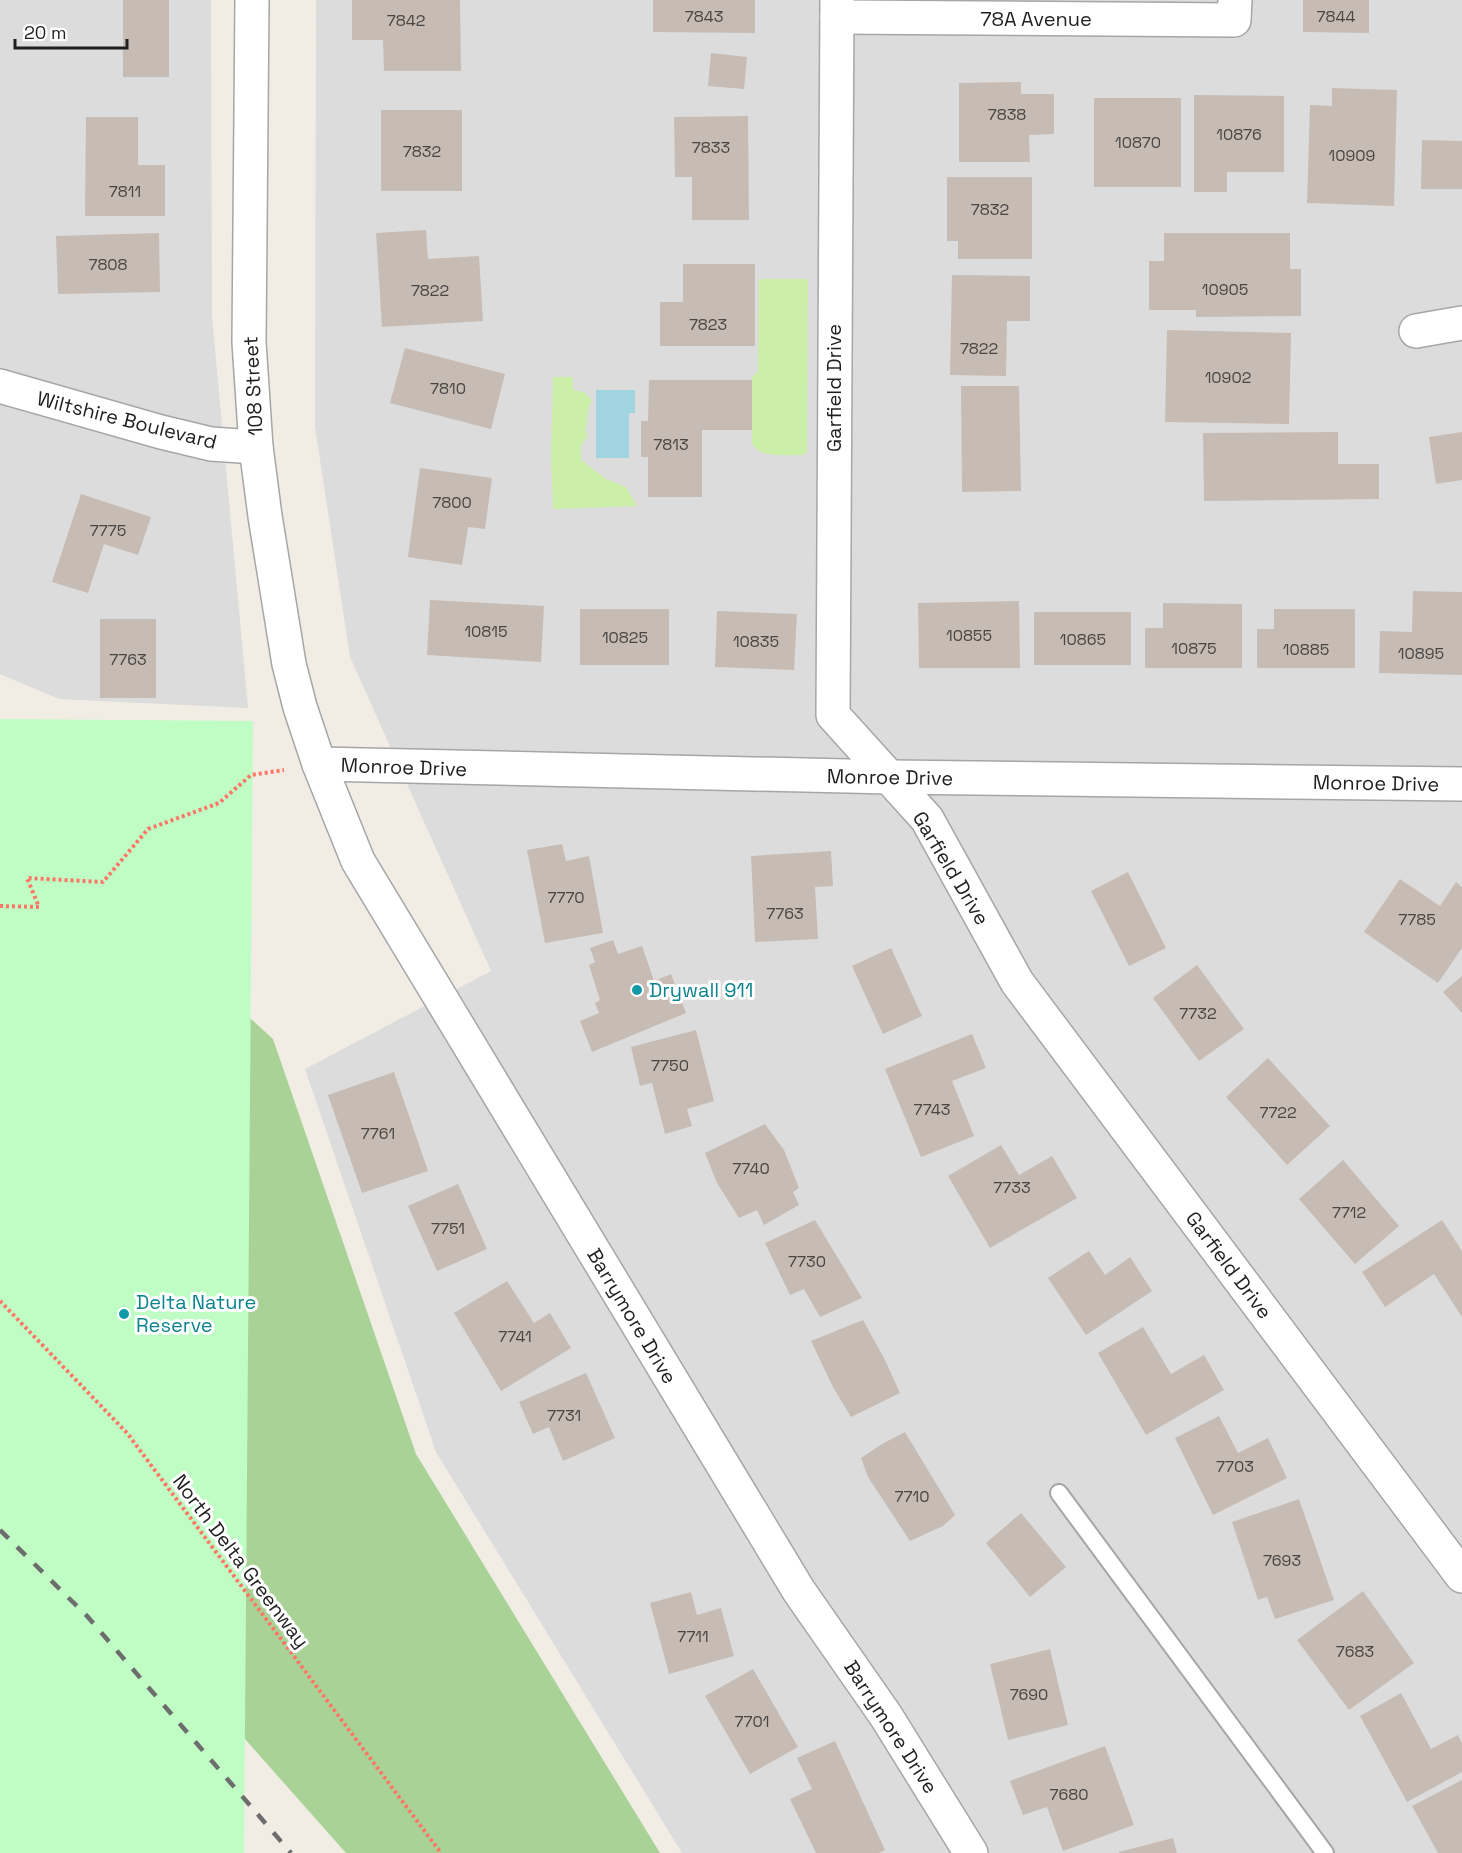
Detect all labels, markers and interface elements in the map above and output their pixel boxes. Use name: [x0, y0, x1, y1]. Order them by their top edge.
house number: 7843: [685, 6, 723, 27]
street label: 78A Avenue: [980, 6, 1092, 32]
house number: 7844: [1317, 6, 1355, 27]
house number: 7842: [387, 10, 425, 31]
scale bar: [15, 12, 128, 50]
text: 20 m: [24, 21, 67, 44]
house number: 7838: [988, 104, 1026, 125]
house number: 10876: [1216, 124, 1262, 145]
house number: 10870: [1115, 132, 1161, 153]
house number: 7833: [692, 137, 730, 158]
house number: 7832: [403, 141, 441, 162]
house number: 10909: [1329, 145, 1375, 166]
house number: 7811: [109, 181, 141, 202]
house number: 7832: [971, 199, 1009, 220]
house number: 7808: [88, 254, 128, 275]
house number: 10905: [1202, 279, 1248, 300]
house number: 7822: [411, 280, 449, 301]
house number: 7823: [689, 314, 727, 335]
street label: Garfield Drive: [821, 324, 847, 452]
street label: 108 Street: [237, 335, 269, 437]
house number: 7822: [960, 338, 998, 359]
house number: 10902: [1205, 367, 1251, 388]
house number: 7810: [430, 378, 466, 399]
street label: Wiltshire Boulevard: [34, 385, 220, 455]
house number: 7813: [653, 434, 689, 455]
house number: 7800: [432, 492, 472, 513]
house number: 7775: [90, 520, 126, 541]
house number: 10815: [464, 621, 508, 642]
house number: 10855: [946, 625, 992, 646]
house number: 10825: [602, 627, 648, 648]
house number: 10865: [1060, 629, 1106, 650]
house number: 10835: [733, 631, 779, 652]
house number: 10875: [1171, 638, 1217, 659]
house number: 10885: [1283, 639, 1329, 660]
house number: 10895: [1398, 643, 1444, 664]
house number: 7763: [109, 649, 147, 670]
street label: Monroe Drive: [340, 752, 468, 782]
street label: Monroe Drive: [827, 763, 953, 791]
street label: Monroe Drive: [1313, 769, 1439, 797]
street label: Garfield Drive: [907, 806, 995, 930]
house number: 7770: [547, 887, 585, 908]
house number: 7763: [766, 903, 804, 924]
house number: 7785: [1398, 909, 1436, 930]
place label: Drywall 911: [649, 977, 753, 1003]
marker: Drywall 911: [630, 983, 644, 997]
house number: 7732: [1179, 1003, 1217, 1024]
house number: 7750: [651, 1055, 689, 1076]
house number: 7743: [914, 1099, 950, 1120]
house number: 7722: [1259, 1102, 1297, 1123]
house number: 7761: [361, 1123, 395, 1144]
house number: 7740: [732, 1158, 770, 1179]
house number: 7733: [993, 1177, 1031, 1198]
house number: 7712: [1332, 1202, 1366, 1223]
street label: Garfield Drive: [1180, 1206, 1278, 1324]
house number: 7751: [431, 1218, 465, 1239]
street label: Barrymore Drive: [581, 1243, 683, 1389]
house number: 7730: [788, 1251, 826, 1272]
place label: Delta Nature Reserve: [136, 1289, 256, 1338]
marker: Delta Nature Reserve: [117, 1307, 131, 1321]
house number: 7741: [498, 1326, 532, 1347]
house number: 7731: [547, 1405, 581, 1426]
house number: 7703: [1216, 1456, 1254, 1477]
street label: North Delta Greenway: [167, 1469, 315, 1653]
house number: 7710: [895, 1486, 929, 1507]
house number: 7693: [1263, 1550, 1301, 1571]
house number: 7711: [677, 1626, 709, 1647]
house number: 7683: [1336, 1641, 1374, 1662]
street label: Barrymore Drive: [838, 1655, 944, 1799]
house number: 7690: [1010, 1684, 1048, 1705]
house number: 7701: [735, 1711, 769, 1732]
house number: 7680: [1050, 1784, 1088, 1805]

